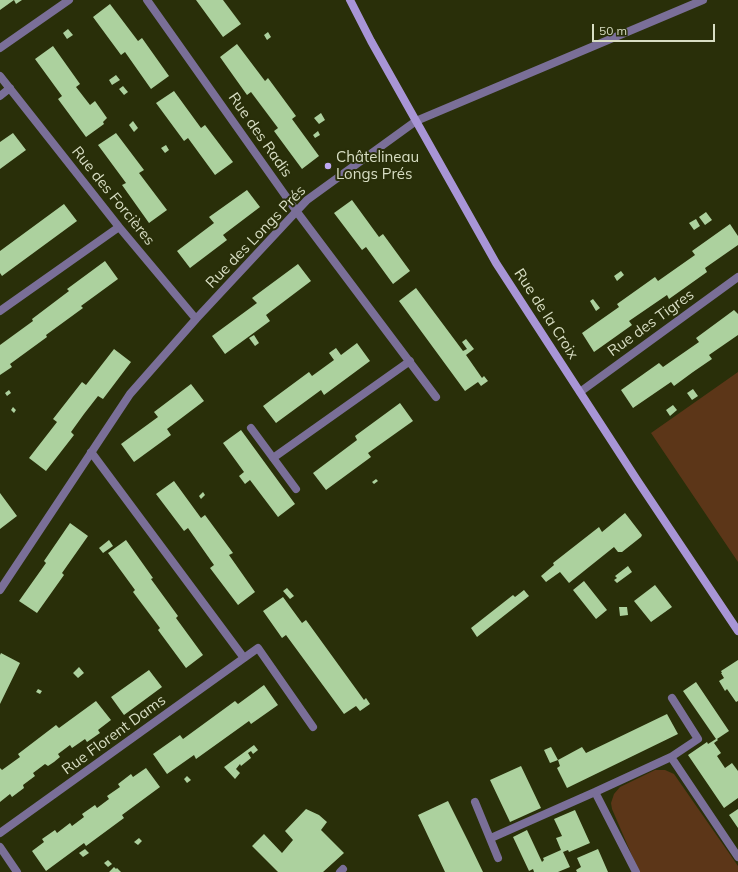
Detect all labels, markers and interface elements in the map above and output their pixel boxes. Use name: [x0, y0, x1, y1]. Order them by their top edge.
scale bar: [594, 16, 717, 42]
text: 50 m: [599, 23, 627, 38]
street label: Rue des Radis: [224, 89, 296, 181]
street label: Rue des Forcières: [68, 143, 158, 249]
place label: Châtelineau Longs Prés: [336, 148, 419, 183]
marker: Châtelineau Longs Prés: [323, 161, 333, 171]
street label: Rue des Longs Prés: [202, 182, 310, 292]
street label: Rue de la Croix: [510, 265, 582, 363]
street label: Rue des Tigres: [604, 286, 698, 360]
street label: Rue Florent Dams: [59, 691, 169, 779]

